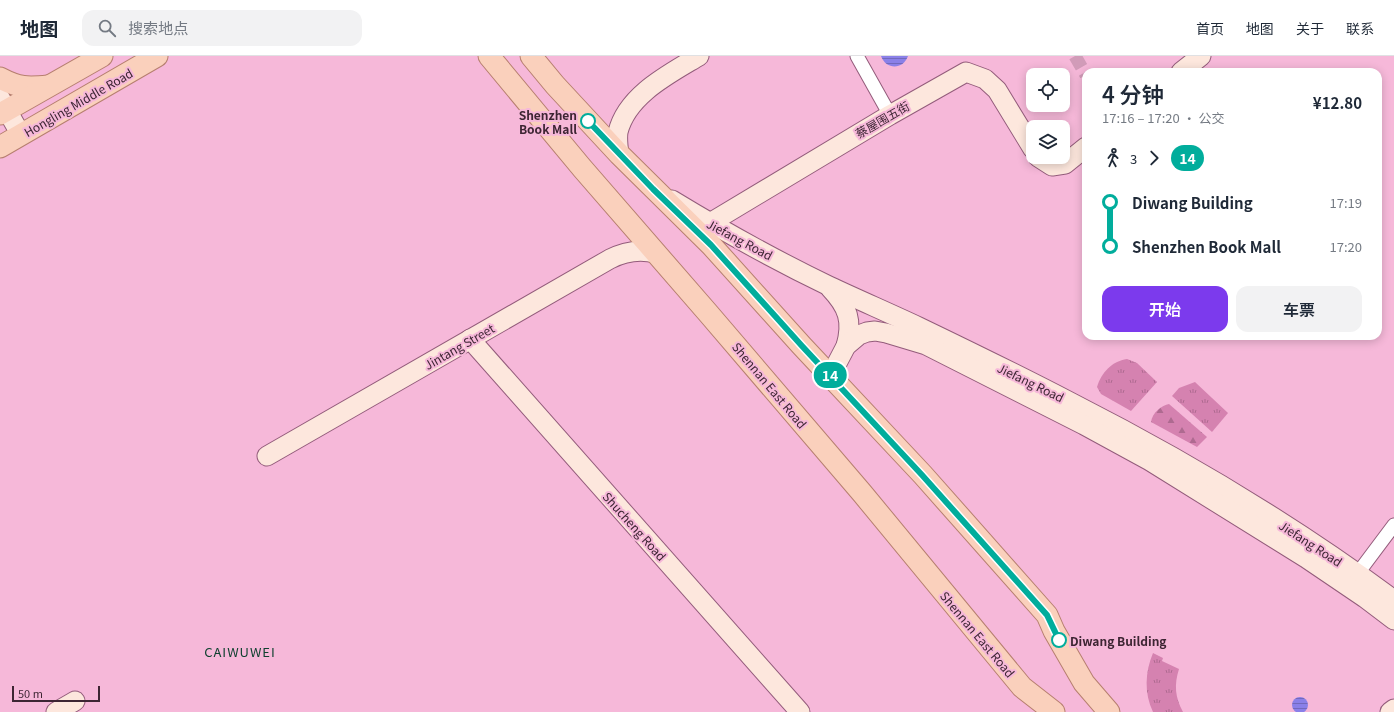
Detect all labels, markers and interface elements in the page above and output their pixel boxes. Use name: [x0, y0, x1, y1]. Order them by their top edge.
search box: [82, 10, 362, 46]
text: 地图: [20, 14, 58, 41]
icon: search: [96, 17, 118, 39]
text: 搜索地点: [128, 17, 188, 38]
text: 首页: [1196, 18, 1224, 38]
text: 地图: [1246, 18, 1274, 38]
text: 关于: [1296, 18, 1324, 38]
text: 联系: [1346, 18, 1374, 38]
street label: Hongling Middle Road: [21, 64, 135, 140]
map controls: [1026, 68, 1070, 164]
button: locate: [1026, 68, 1070, 112]
text: 4 分钟: [1102, 77, 1164, 109]
text: ¥12.80: [1313, 92, 1362, 113]
street label: 蔡屋围五街: [852, 97, 912, 141]
place label: Shenzhen Book Mall: [519, 106, 577, 137]
text: 17:16 – 17:20 · 公交: [1102, 108, 1225, 127]
marker: Shenzhen Book Mall: [580, 113, 596, 129]
button: layers: [1026, 120, 1070, 164]
icon: walk: [1102, 147, 1124, 169]
icon: forward: [1143, 147, 1165, 169]
text: 14: [1179, 148, 1196, 168]
text: 3: [1130, 149, 1137, 168]
text: Diwang Building: [1132, 192, 1253, 213]
text: 17:19: [1330, 193, 1362, 212]
street label: Jiefang Road: [704, 215, 776, 263]
text: Shenzhen Book Mall: [1132, 236, 1281, 257]
text: 17:20: [1330, 237, 1362, 256]
button: 开始: [1102, 286, 1228, 332]
button: 车票: [1236, 286, 1362, 332]
street label: Jintang Street: [421, 319, 498, 373]
street label: Shennan East Road: [729, 338, 811, 432]
street label: Jiefang Road: [995, 359, 1067, 405]
line badge: 14: [812, 362, 848, 388]
text: 14: [822, 365, 838, 385]
street label: Shucheng Road: [599, 488, 671, 564]
street label: Jiefang Road: [1276, 516, 1346, 570]
street label: Shennan East Road: [937, 587, 1019, 681]
marker: Diwang Building: [1051, 632, 1067, 648]
place label: Diwang Building: [1070, 632, 1167, 649]
district label: CAIWUWEI: [204, 642, 276, 661]
scale bar: [12, 684, 100, 703]
text: 50 m: [18, 685, 43, 701]

